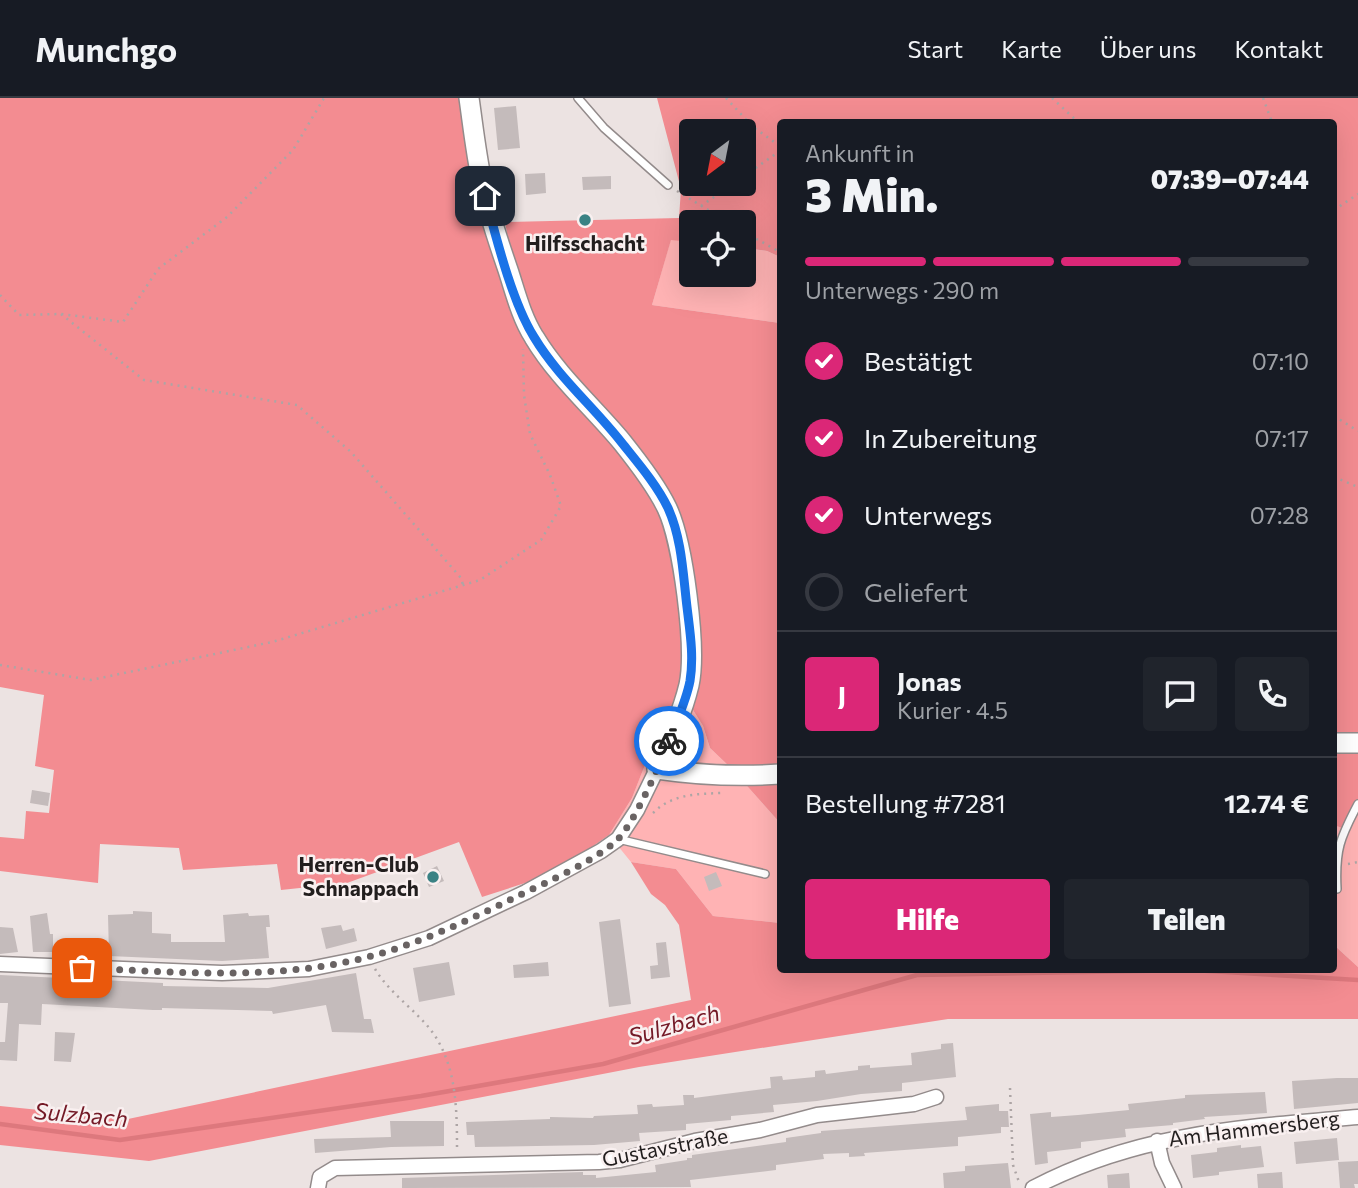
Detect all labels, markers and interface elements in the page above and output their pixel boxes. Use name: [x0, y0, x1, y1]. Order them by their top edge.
text: Munchgo: [35, 28, 177, 69]
text: Start: [908, 34, 963, 63]
text: Karte: [1001, 34, 1062, 63]
text: Über uns: [1100, 34, 1196, 63]
text: Kontakt: [1234, 34, 1323, 63]
north arrow: [679, 119, 756, 196]
map controls: [679, 119, 756, 287]
text: Ankunft in: [805, 139, 915, 167]
text: 07:39–07:44: [1151, 163, 1309, 194]
text: 3 Min.: [805, 165, 938, 221]
pin: [455, 166, 515, 226]
icon: home: [466, 177, 504, 215]
button: locate: [679, 210, 756, 287]
marker: Hilfsschacht: [577, 212, 593, 228]
place label: Hilfsschacht: [525, 230, 645, 255]
text: Unterwegs · 290 m: [805, 276, 999, 304]
icon: check: [805, 342, 843, 380]
text: Bestätigt: [864, 345, 973, 376]
text: 07:10: [1252, 347, 1309, 375]
icon: check: [805, 419, 843, 457]
text: In Zubereitung: [864, 422, 1037, 453]
text: 07:17: [1255, 424, 1309, 452]
icon: check: [805, 496, 843, 534]
text: Unterwegs: [864, 499, 992, 530]
text: 07:28: [1250, 501, 1309, 529]
text: Geliefert: [864, 576, 968, 607]
button: chat: [1143, 657, 1217, 731]
button: phone: [1235, 657, 1309, 731]
text: Jonas: [897, 665, 962, 696]
text: J: [838, 679, 846, 710]
text: Kurier · 4.5: [897, 696, 1008, 724]
courier: [634, 706, 704, 776]
icon: bike: [650, 722, 688, 760]
text: Bestellung #7281: [805, 787, 1006, 818]
text: 12.74 €: [1224, 787, 1309, 818]
place label: Herren-Club Schnappach: [299, 851, 419, 900]
marker: Herren-Club Schnappach: [425, 869, 441, 885]
button: Hilfe: [805, 879, 1050, 959]
button: Teilen: [1064, 879, 1309, 959]
pin: [52, 938, 112, 998]
icon: bag: [63, 949, 101, 987]
water label: Sulzbach: [625, 998, 723, 1050]
water label: Sulzbach: [33, 1096, 129, 1132]
street label: Am Hammersberg: [1167, 1105, 1341, 1150]
street label: Gustavstraße: [600, 1122, 730, 1171]

